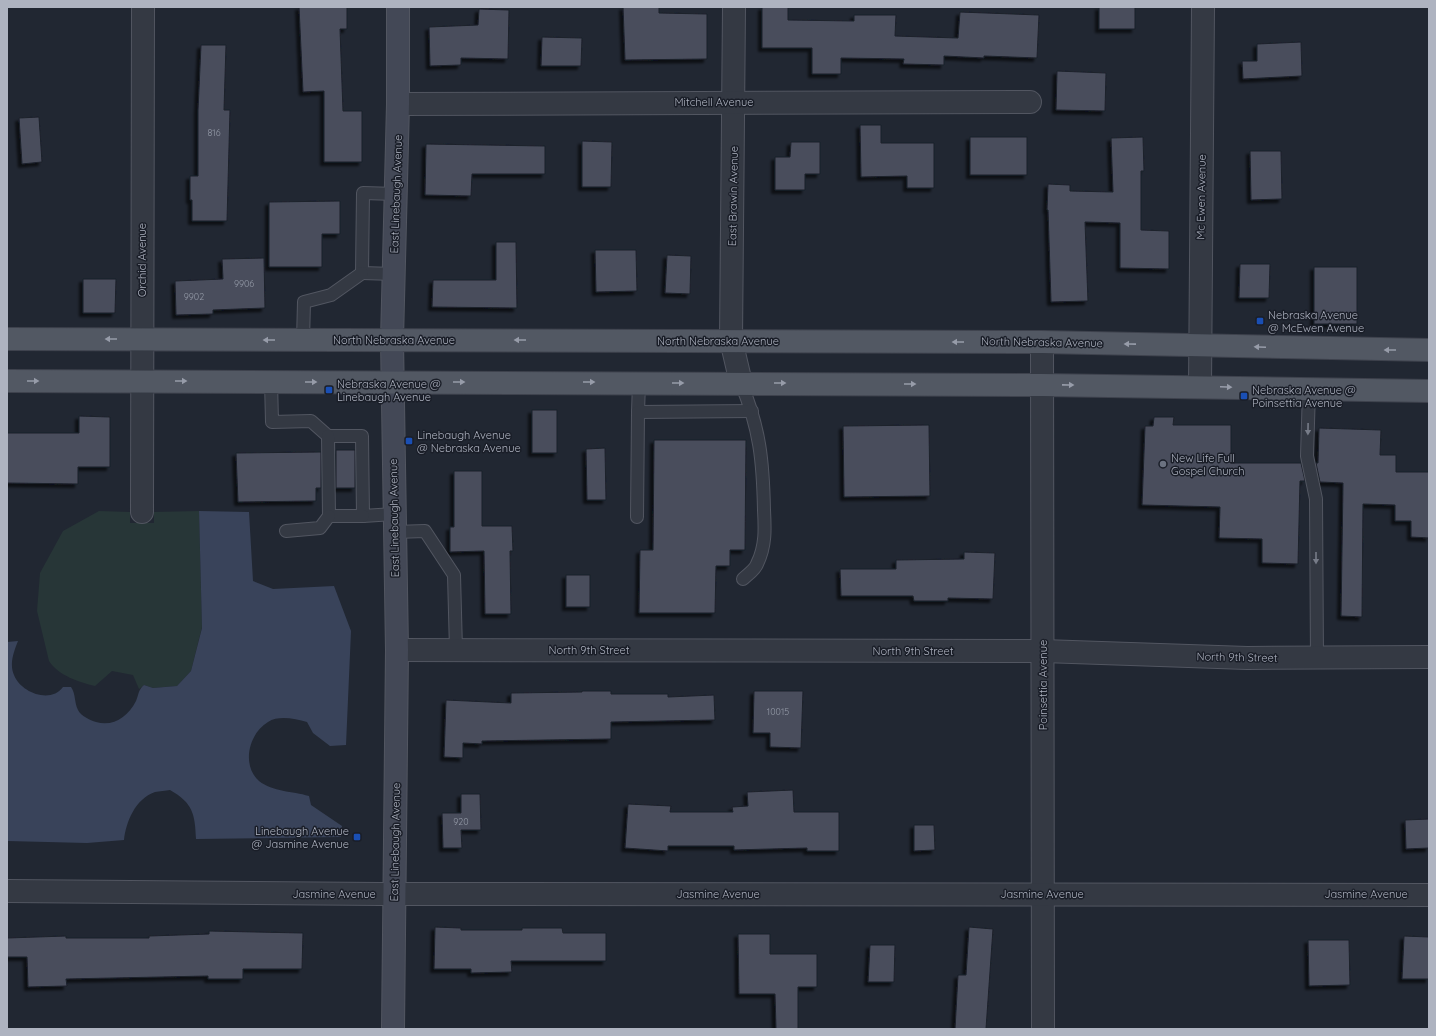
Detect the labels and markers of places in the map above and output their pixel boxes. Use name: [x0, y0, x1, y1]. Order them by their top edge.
place label: Nebraska Avenue @ McEwen Avenue: [1268, 308, 1364, 335]
marker: Nebraska Avenue @ McEwen Avenue: [1255, 316, 1265, 326]
place label: Nebraska Avenue @ Linebaugh Avenue: [337, 377, 441, 404]
place label: Nebraska Avenue @ Poinsettia Avenue: [1252, 383, 1356, 410]
marker: Nebraska Avenue @ Linebaugh Avenue: [324, 385, 334, 395]
marker: Nebraska Avenue @ Poinsettia Avenue: [1239, 391, 1249, 401]
place label: Linebaugh Avenue @ Nebraska Avenue: [417, 428, 521, 455]
marker: Linebaugh Avenue @ Nebraska Avenue: [404, 436, 414, 446]
place label: New Life Full Gospel Church: [1171, 451, 1245, 478]
marker: New Life Full Gospel Church: [1158, 459, 1168, 469]
place label: Linebaugh Avenue @ Jasmine Avenue: [252, 824, 349, 851]
marker: Linebaugh Avenue @ Jasmine Avenue: [352, 832, 362, 842]

